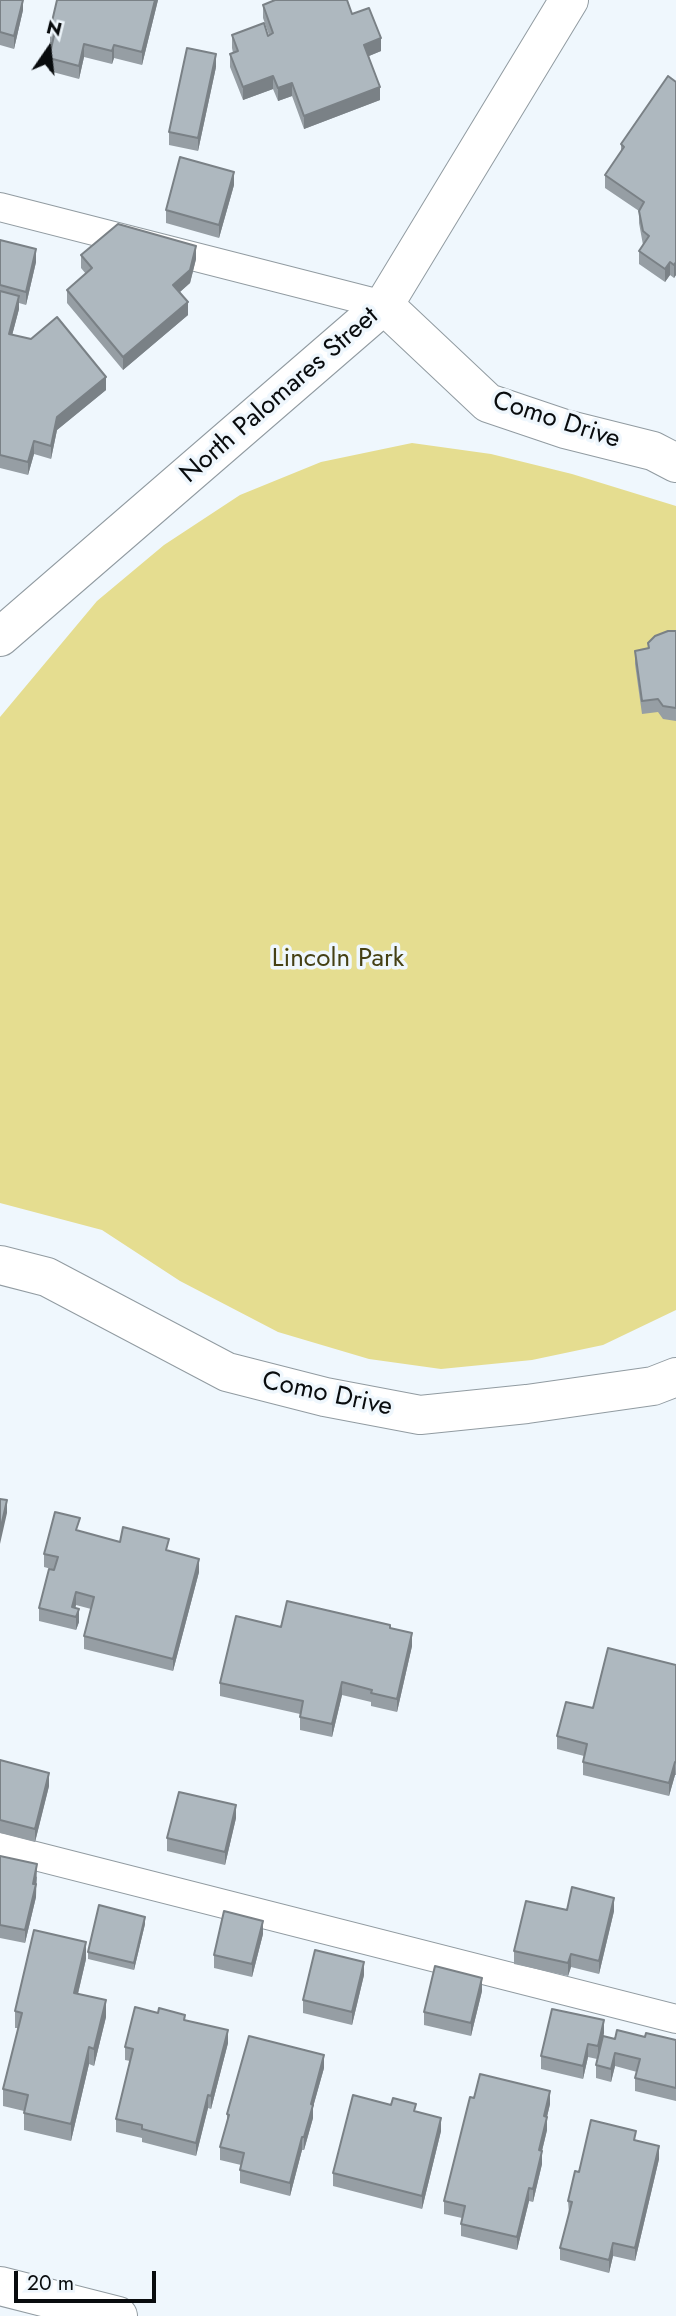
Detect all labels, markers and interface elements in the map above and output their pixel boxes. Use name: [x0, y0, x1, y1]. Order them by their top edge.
text: N: [44, 13, 65, 43]
north arrow: [14, 14, 84, 84]
street label: North Palomares Street: [175, 302, 385, 490]
street label: Como Drive: [488, 386, 624, 456]
park label: Lincoln Park: [272, 944, 404, 976]
street label: Como Drive: [259, 1366, 395, 1424]
scale bar: [18, 2256, 159, 2300]
text: 20 m: [27, 2268, 74, 2298]

